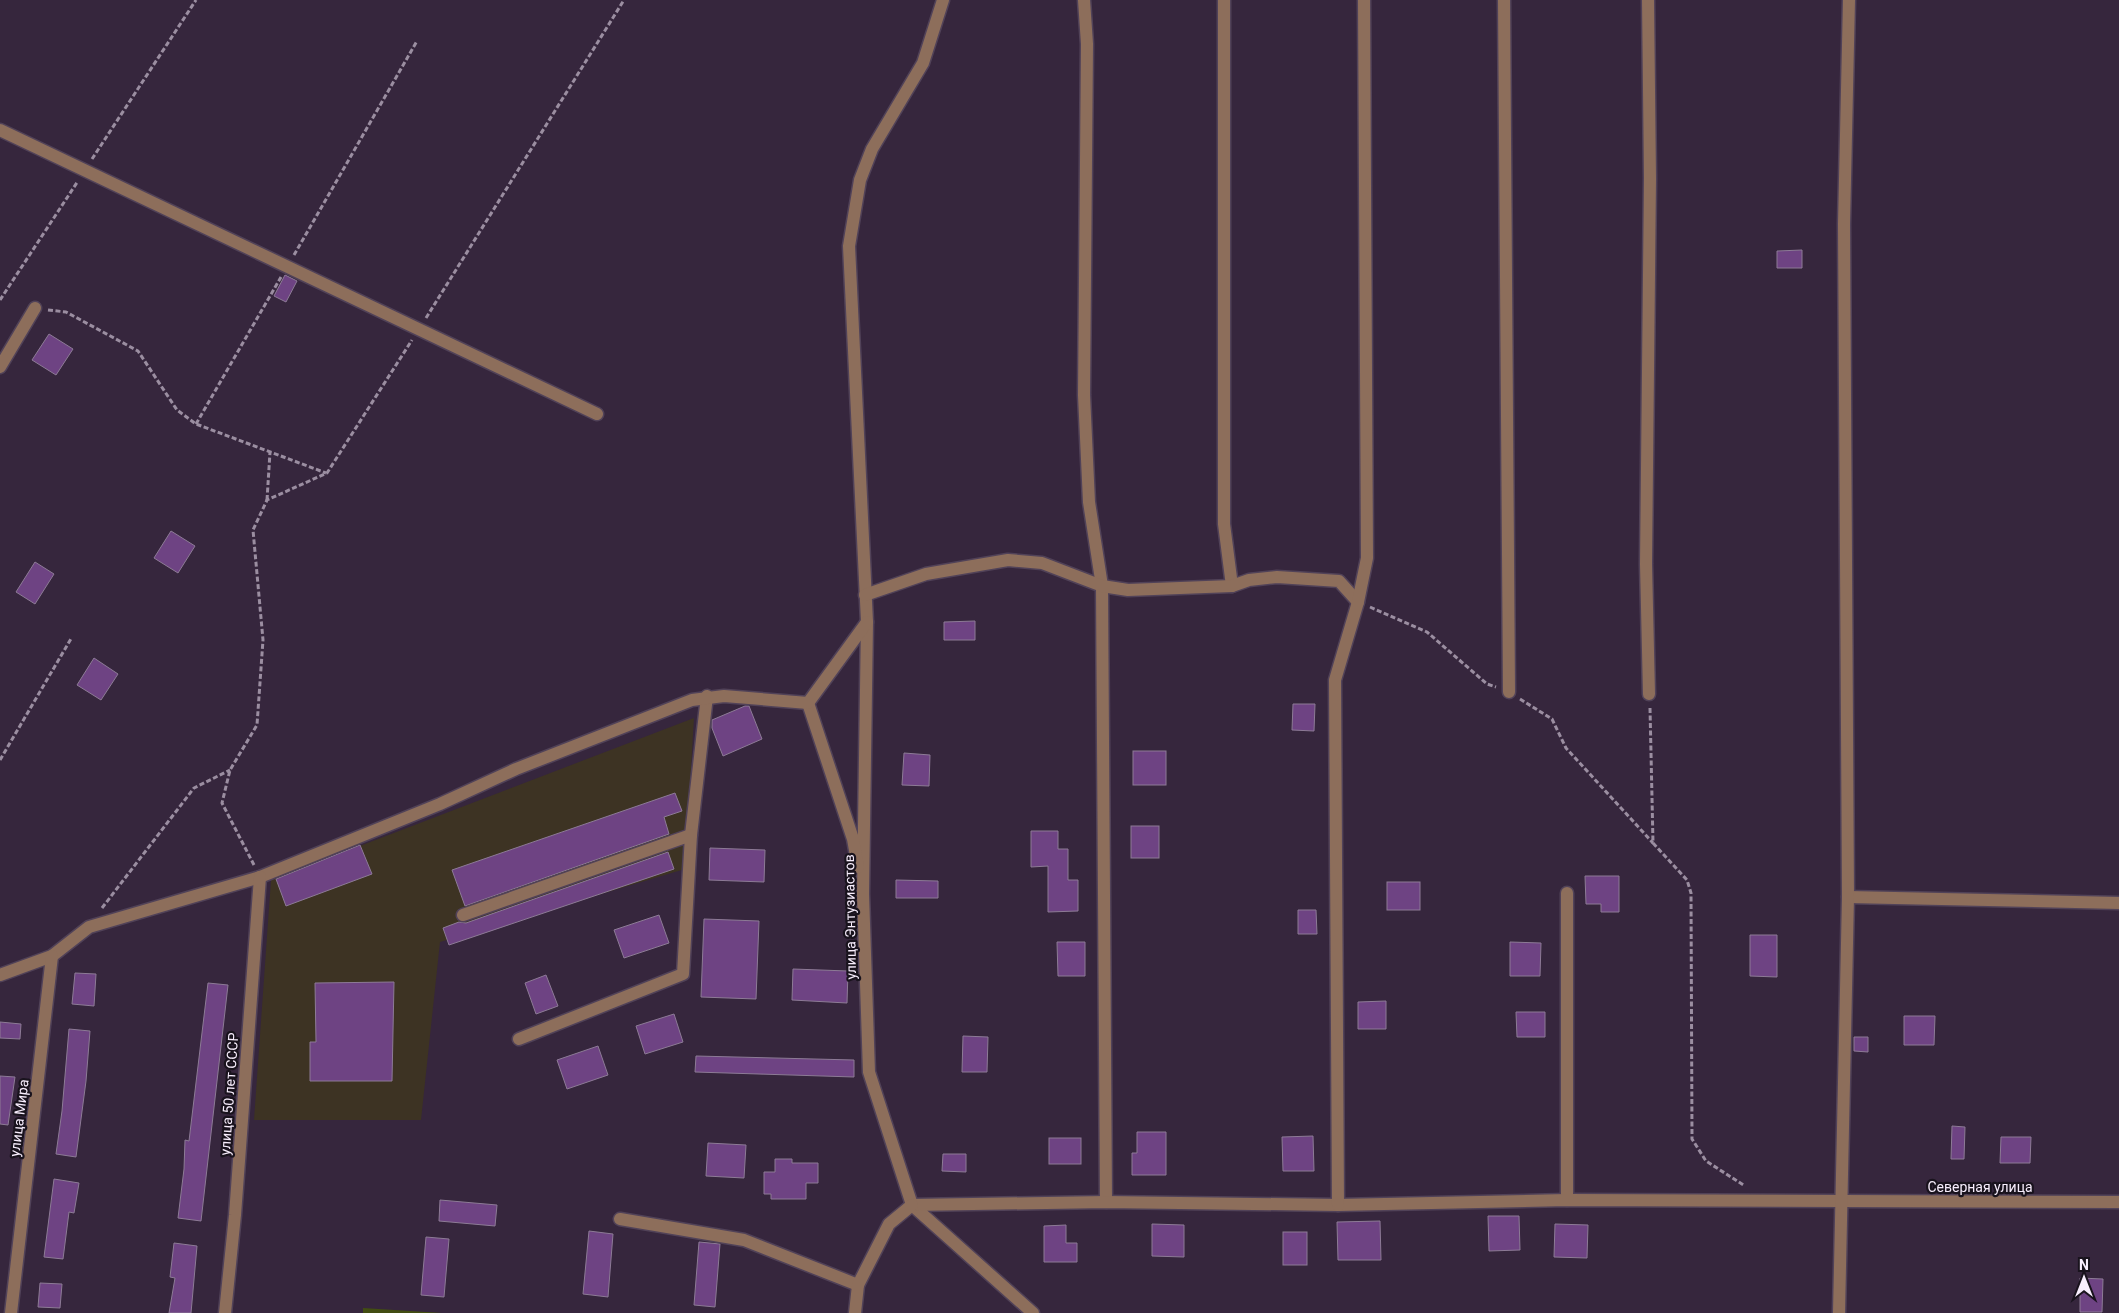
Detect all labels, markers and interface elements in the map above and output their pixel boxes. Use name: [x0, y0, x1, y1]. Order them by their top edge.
street label: улица Энтузиастов: [841, 854, 859, 980]
street label: улица 50 лет СССР: [217, 1032, 241, 1156]
street label: улица Мира: [6, 1078, 32, 1158]
street label: Северная улица: [1927, 1179, 2033, 1195]
north arrow: [2059, 1253, 2109, 1303]
text: N: [2079, 1257, 2089, 1273]

